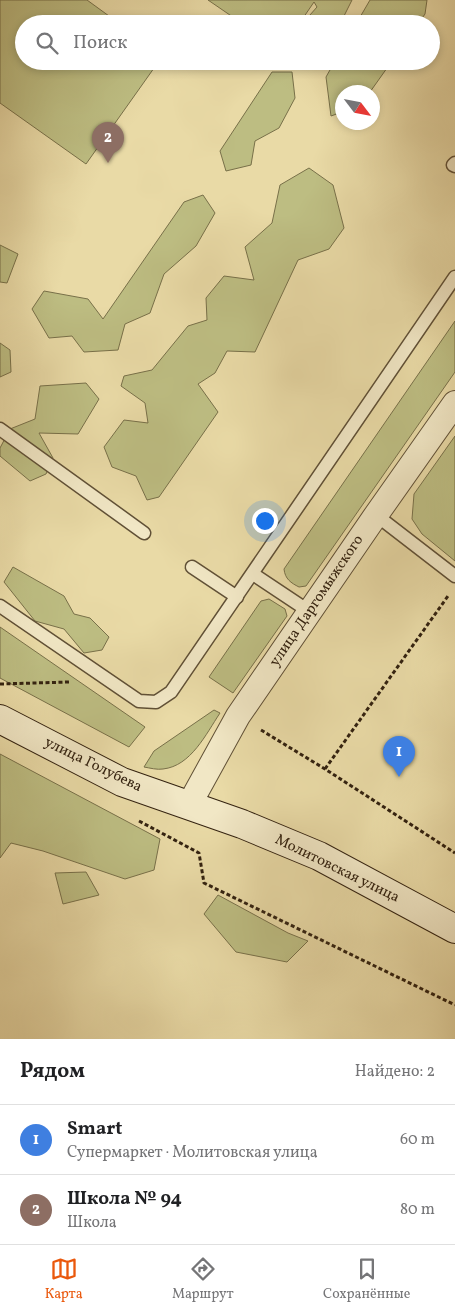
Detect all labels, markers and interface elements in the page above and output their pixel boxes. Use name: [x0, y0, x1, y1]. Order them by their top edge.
search box: [15, 15, 440, 70]
icon: search: [33, 29, 61, 57]
text: Поиск: [73, 30, 127, 56]
north arrow: [335, 85, 380, 130]
pin: 2: [92, 122, 124, 163]
your location: [252, 508, 278, 534]
street label: улица Даргомыжского: [265, 531, 369, 671]
street label: улица Голубева: [41, 732, 145, 798]
pin: 1: [383, 736, 415, 777]
street label: Молитовская улица: [271, 830, 403, 908]
text: Рядом: [20, 1057, 85, 1086]
text: Найдено: 2: [355, 1061, 435, 1083]
text: Smart: [67, 1116, 123, 1142]
text: 1: [33, 1129, 39, 1151]
text: 60 m: [400, 1129, 435, 1151]
text: Супермаркет · Молитовская улица: [67, 1142, 318, 1164]
text: Школа № 94: [67, 1186, 182, 1212]
text: 2: [32, 1199, 40, 1221]
text: 80 m: [400, 1199, 435, 1221]
text: Школа: [67, 1212, 117, 1234]
tab: Карта: [45, 1255, 83, 1304]
tab: Маршрут: [172, 1255, 234, 1304]
tab: Сохранённые: [323, 1255, 410, 1304]

